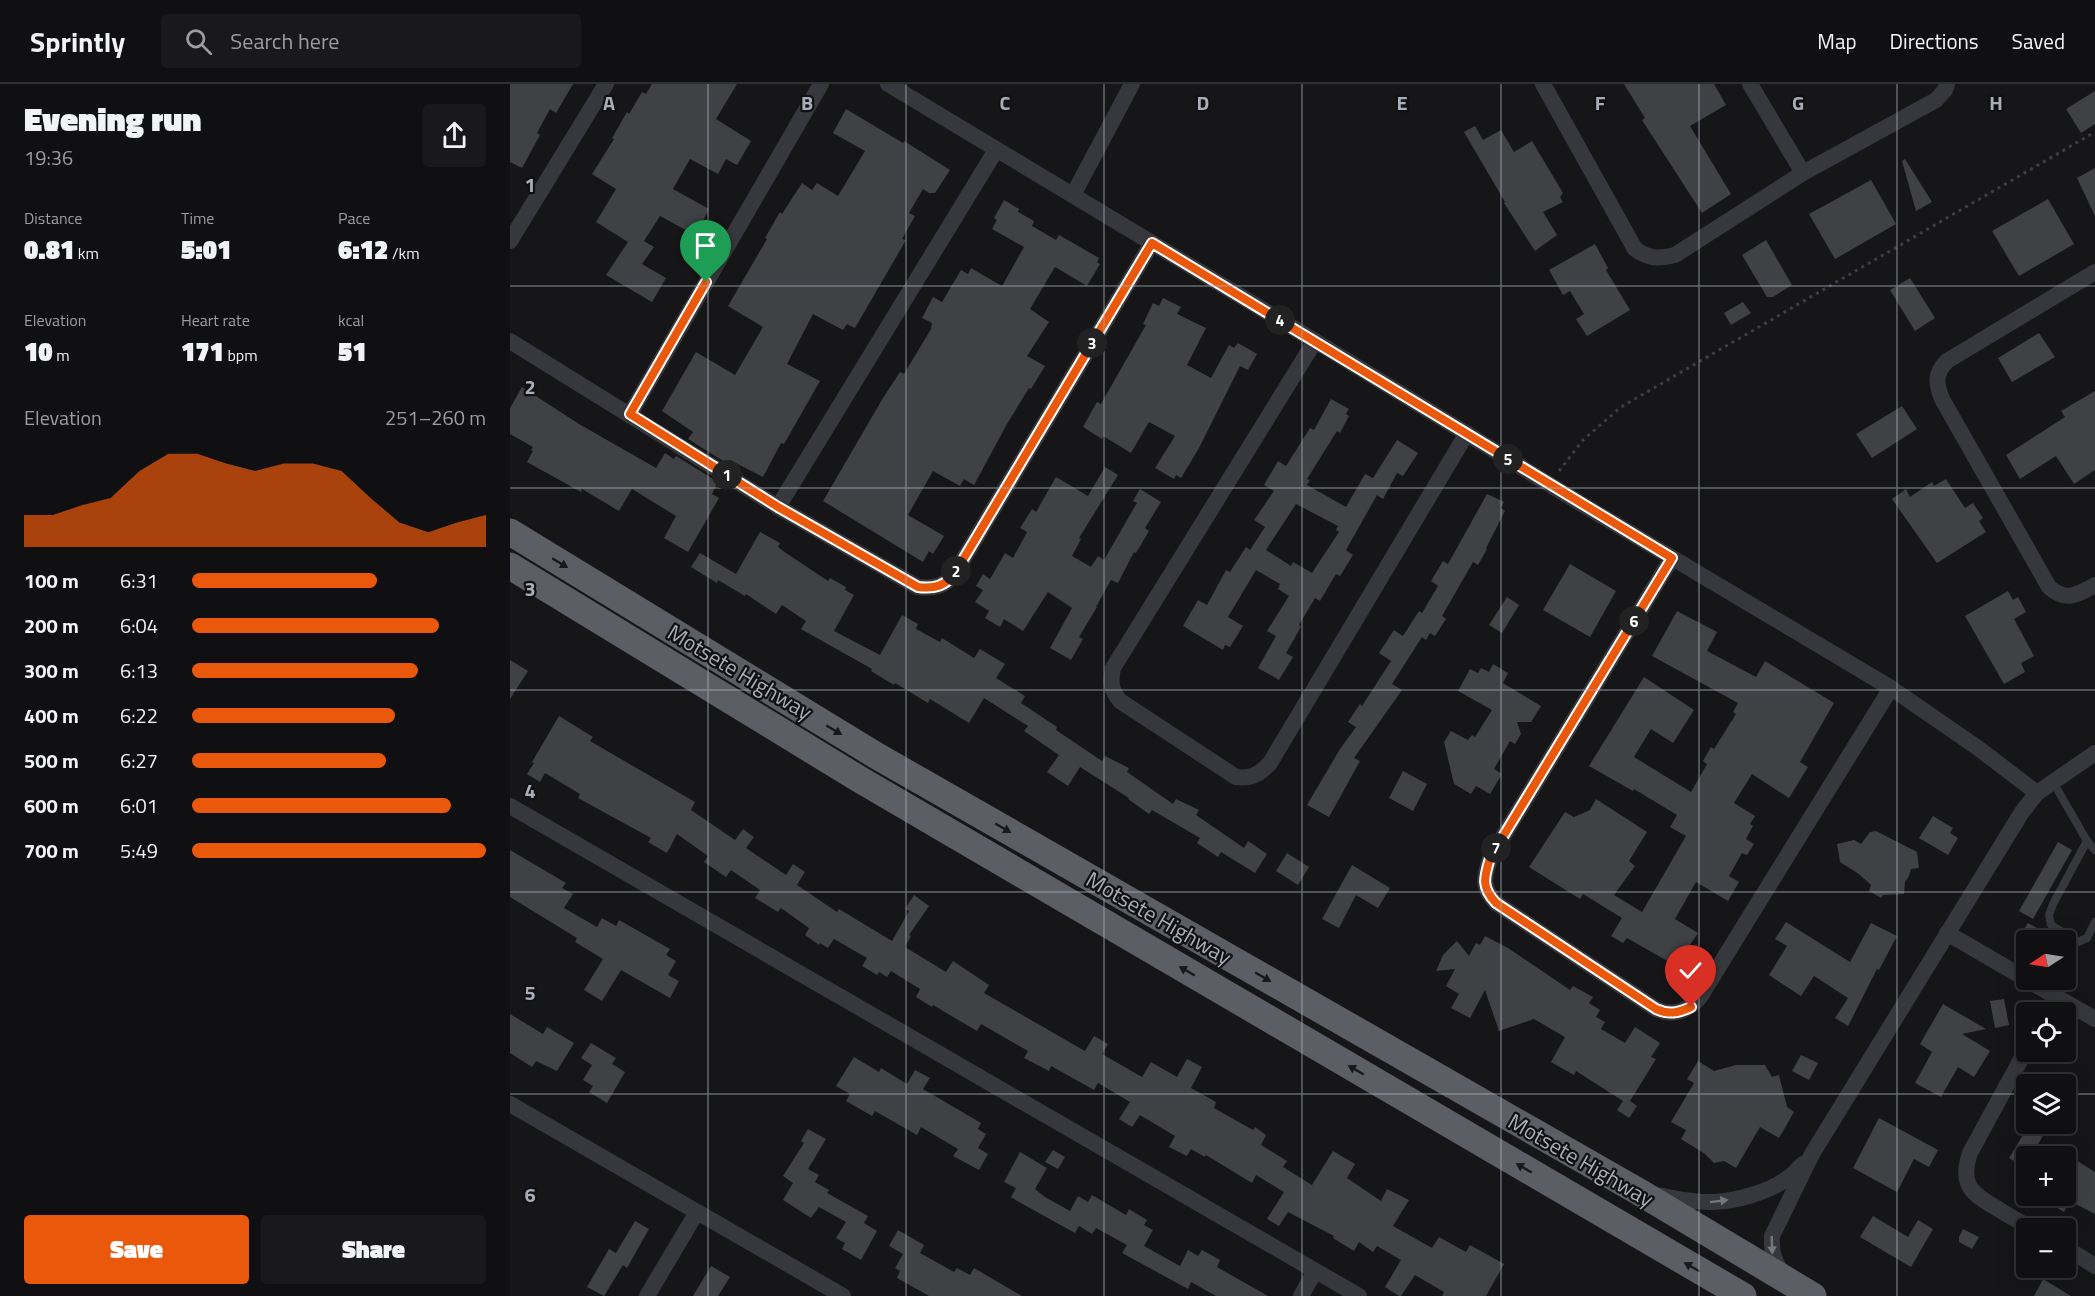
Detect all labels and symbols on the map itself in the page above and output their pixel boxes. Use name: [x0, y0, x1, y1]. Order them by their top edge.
text: A: [603, 87, 615, 118]
text: B: [801, 87, 813, 118]
text: C: [1000, 87, 1011, 118]
text: D: [1197, 87, 1209, 118]
text: E: [1396, 87, 1408, 118]
text: F: [1595, 87, 1606, 118]
text: G: [1792, 87, 1804, 118]
text: H: [1989, 87, 2003, 118]
text: 1: [524, 169, 536, 200]
pin: [680, 220, 731, 282]
pin: 4: [1265, 305, 1295, 335]
pin: 3: [1077, 328, 1107, 358]
text: 2: [524, 371, 536, 402]
pin: 5: [1493, 444, 1523, 474]
pin: 1: [712, 460, 742, 490]
pin: 2: [941, 556, 971, 586]
one-way arrow: [552, 557, 568, 568]
text: 3: [524, 573, 536, 604]
pin: 6: [1619, 606, 1649, 636]
street label: Motsete Highway: [661, 615, 819, 729]
one-way arrow: [826, 724, 842, 735]
text: 4: [524, 775, 536, 806]
one-way arrow: [994, 823, 1011, 833]
pin: 7: [1481, 833, 1511, 863]
street label: Motsete Highway: [1080, 862, 1239, 974]
north arrow: [2016, 930, 2076, 990]
pin: [1665, 945, 1716, 1007]
one-way arrow: [1179, 966, 1195, 977]
one-way arrow: [1255, 972, 1272, 982]
text: 5: [524, 977, 536, 1008]
one-way arrow: [1348, 1064, 1364, 1075]
street label: Motsete Highway: [1502, 1104, 1661, 1216]
one-way arrow: [1515, 1163, 1532, 1173]
text: 6: [524, 1179, 536, 1210]
one-way arrow: [1710, 1196, 1729, 1205]
one-way arrow: [1768, 1236, 1777, 1255]
one-way arrow: [1684, 1261, 1700, 1272]

